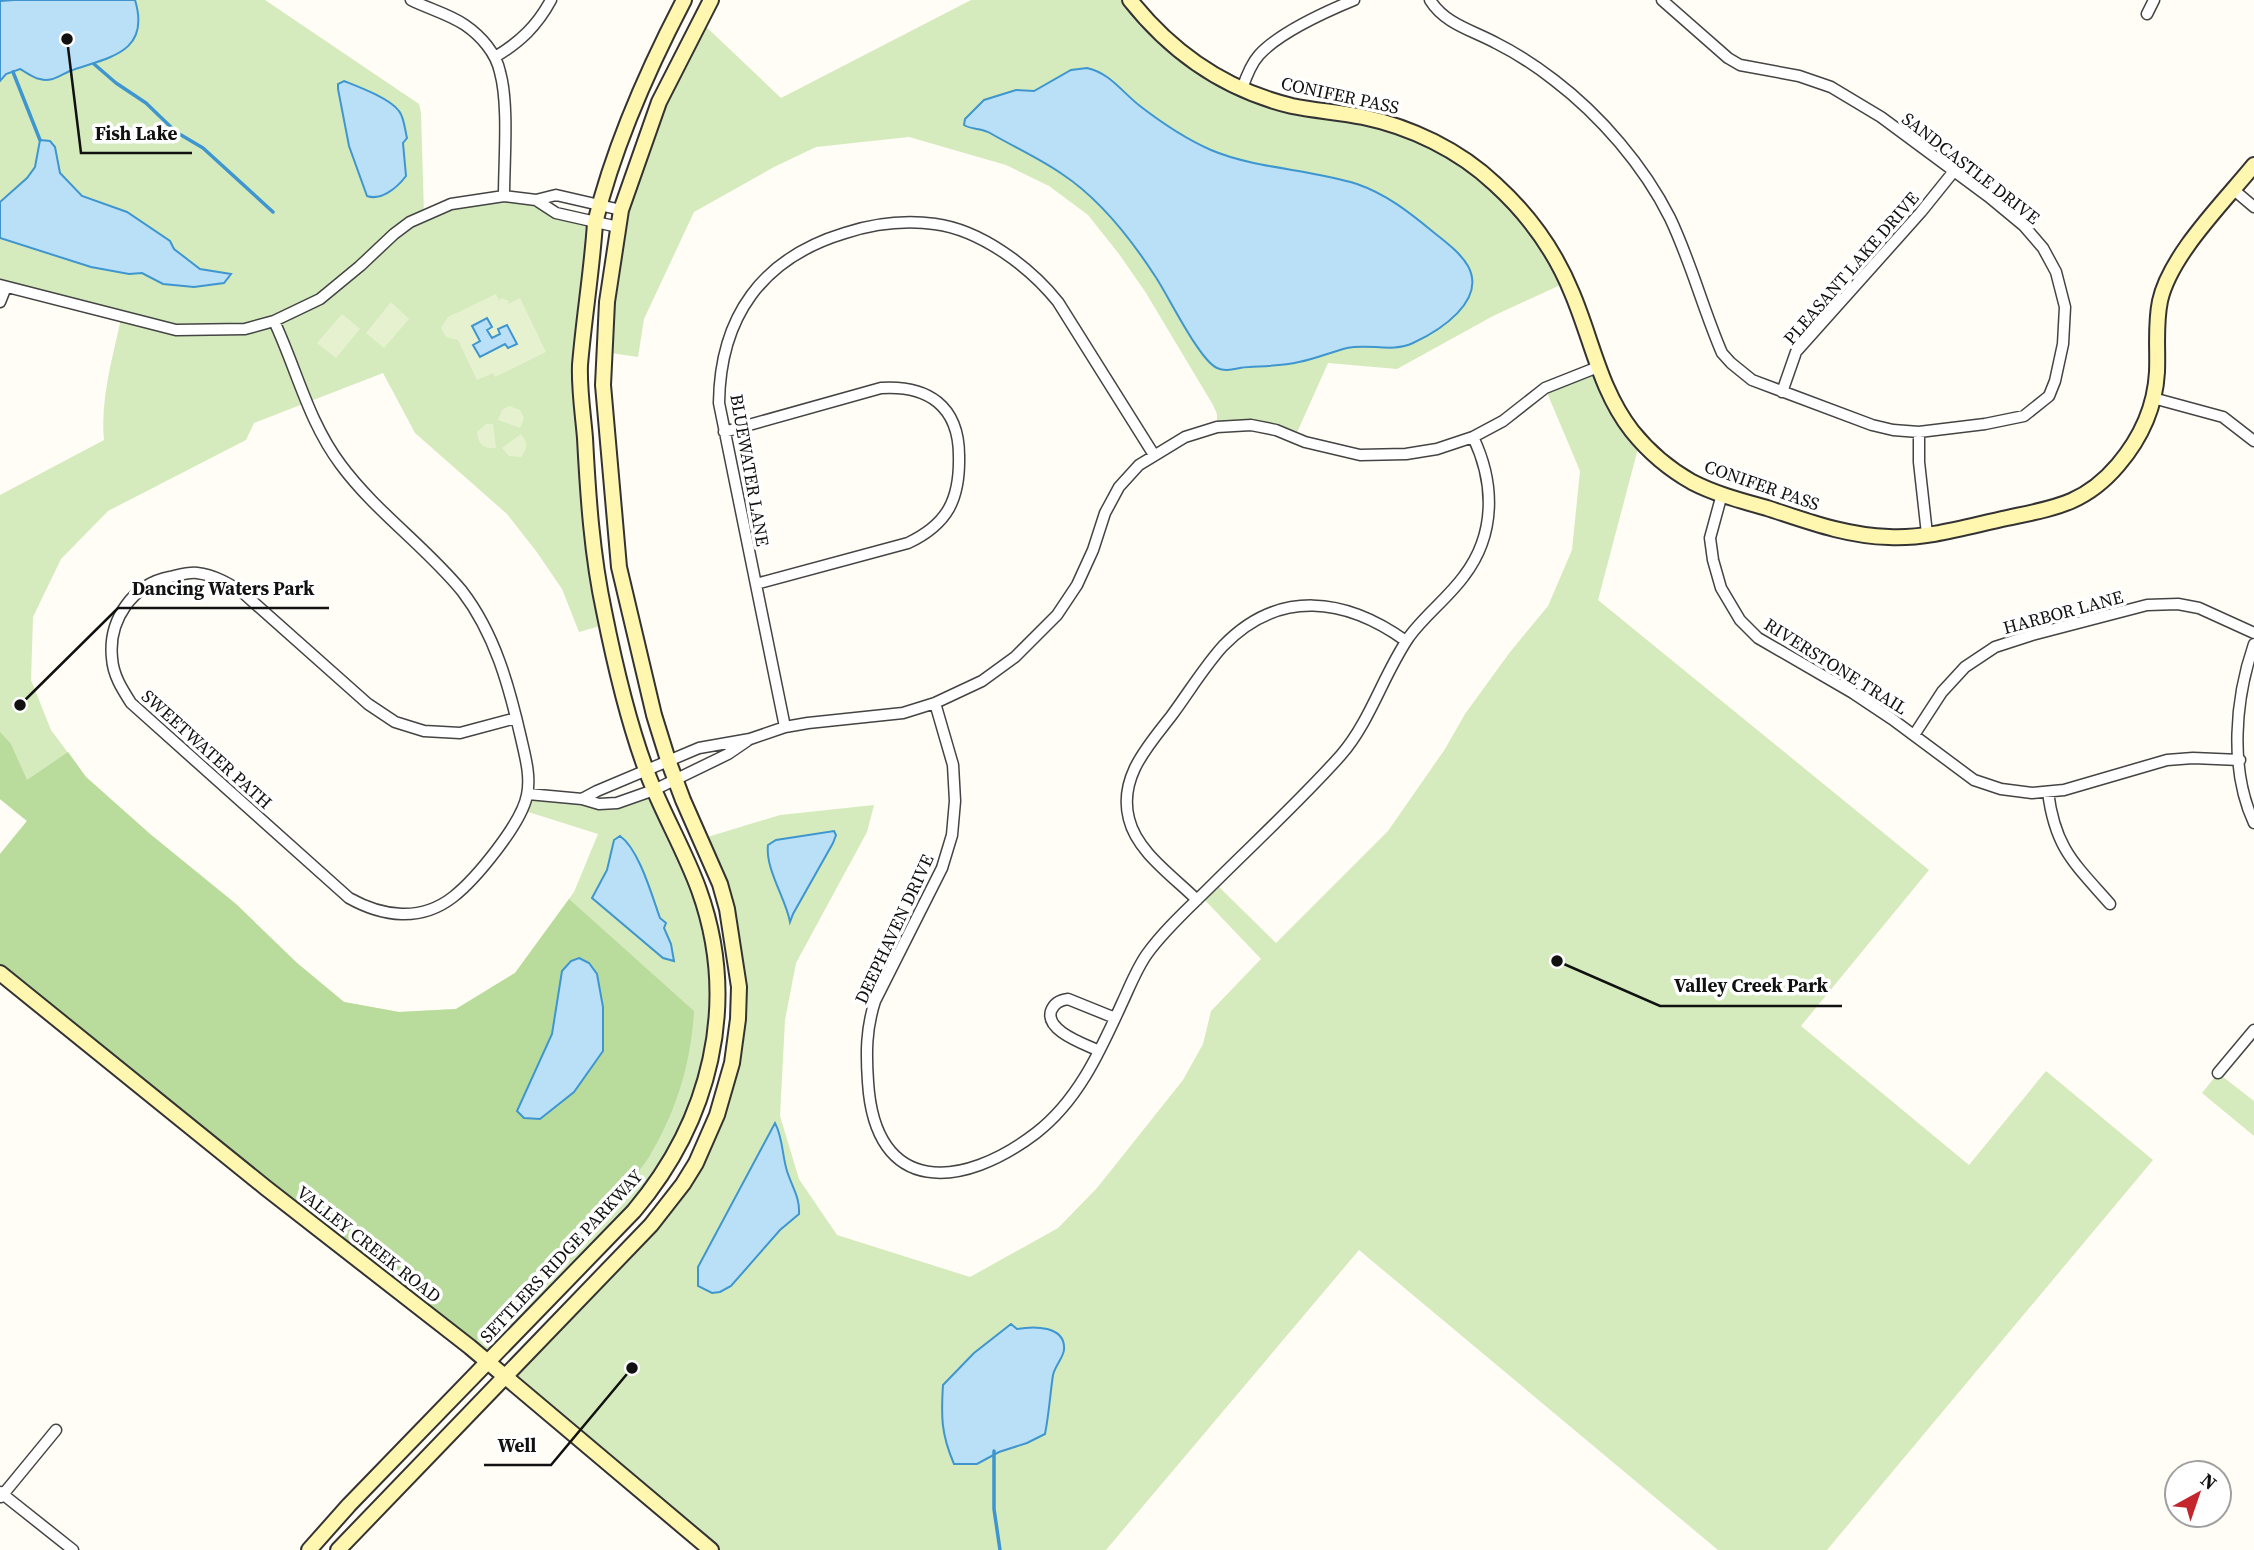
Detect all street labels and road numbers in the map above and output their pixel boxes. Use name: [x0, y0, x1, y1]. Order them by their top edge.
street label: CONIFER PASS: [1279, 70, 1401, 120]
street label: SANDCASTLE DRIVE: [1897, 106, 2045, 230]
street label: PLEASANT LAKE DRIVE: [1777, 186, 1925, 350]
street label: BLUEWATER LANE: [724, 392, 776, 548]
street label: CONIFER PASS: [1701, 454, 1823, 516]
street label: HARBOR LANE: [2000, 584, 2126, 640]
street label: RIVERSTONE TRAIL: [1759, 612, 1913, 720]
street label: SWEETWATER PATH: [136, 684, 278, 814]
street label: DEEPHAVEN DRIVE: [848, 850, 940, 1008]
street label: SETTLERS RIDGE PARKWAY: [474, 1163, 648, 1348]
street label: VALLEY CREEK ROAD: [292, 1180, 446, 1308]

